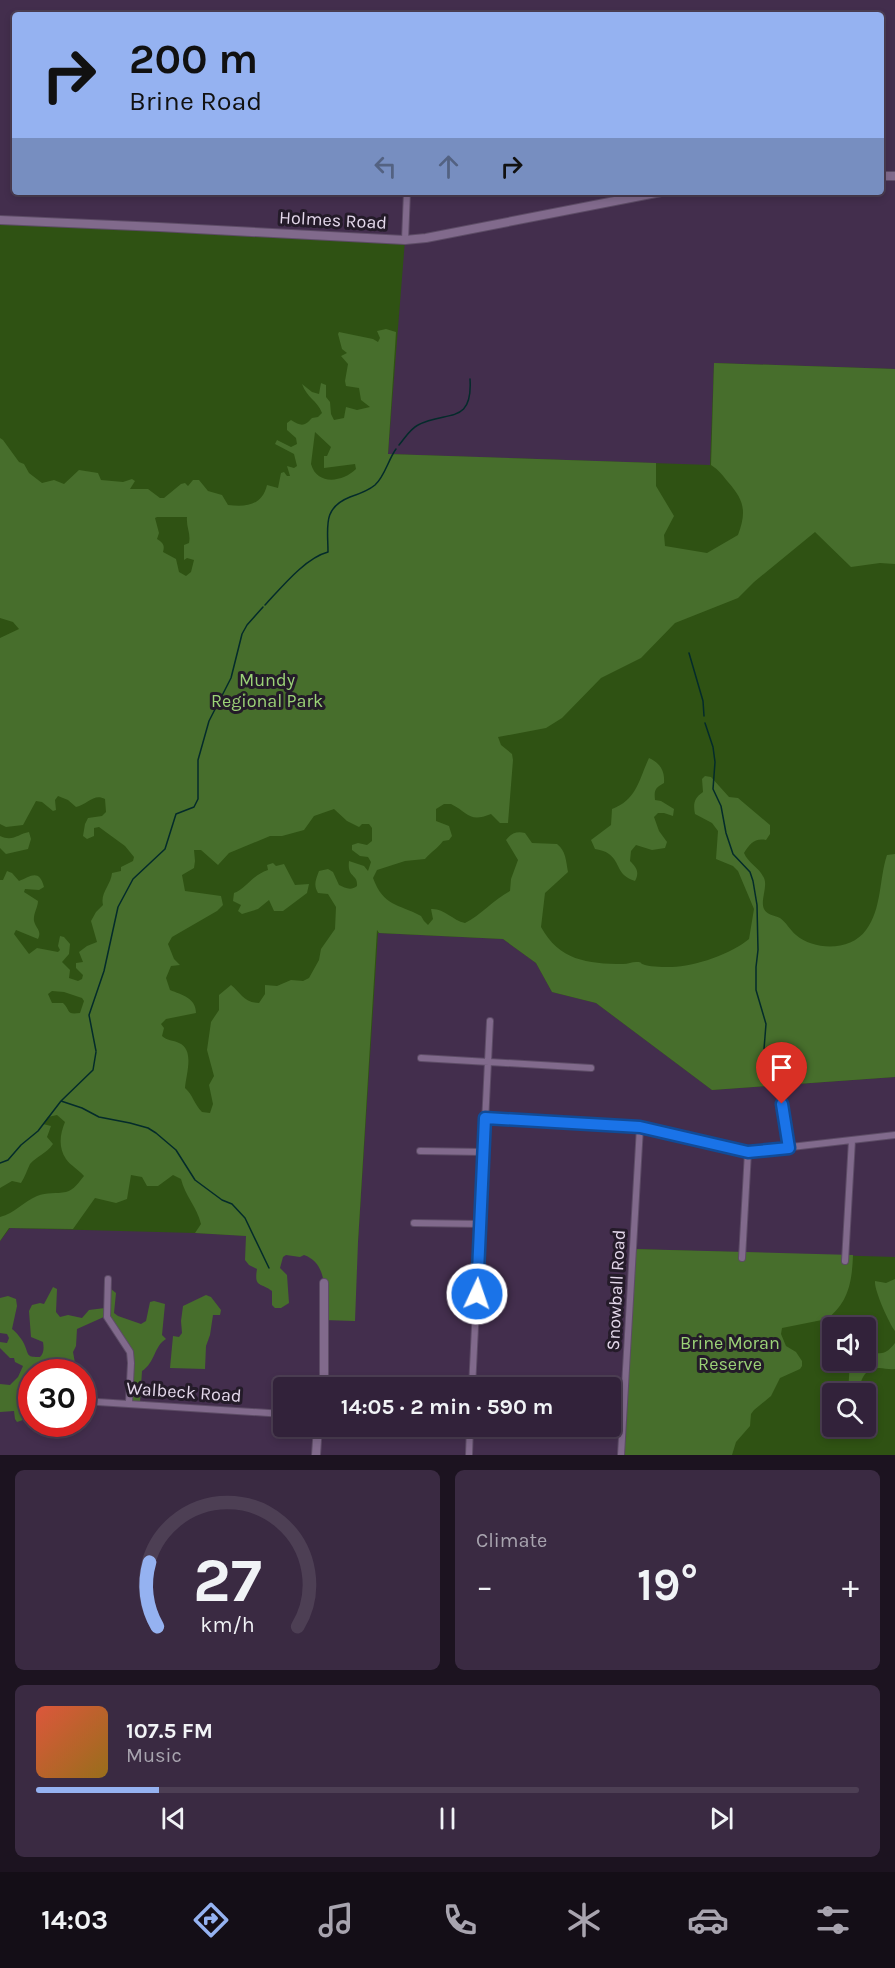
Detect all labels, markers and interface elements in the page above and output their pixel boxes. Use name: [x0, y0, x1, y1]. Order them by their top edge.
text: 200 m: [129, 34, 258, 84]
icon: right: [30, 36, 108, 114]
text: Brine Road: [129, 85, 262, 117]
icon: left: [369, 150, 402, 183]
icon: ahead: [432, 150, 465, 183]
icon: right: [495, 150, 528, 183]
street label: Holmes Road: [278, 206, 388, 234]
park label: Mundy Regional Park: [211, 669, 323, 712]
pin: [756, 1042, 807, 1104]
icon: arrive: [765, 1051, 798, 1084]
street label: Snowball Road: [602, 1229, 630, 1351]
position arrow: [445, 1262, 509, 1326]
map controls: [822, 1317, 876, 1437]
button: sound: [822, 1317, 876, 1371]
park label: Brine Moran Reserve: [680, 1332, 780, 1375]
speed limit sign: 30: [18, 1359, 96, 1437]
street label: Walbeck Road: [126, 1377, 242, 1407]
button: search: [822, 1383, 876, 1437]
text: 14:05 · 2 min · 590 m: [341, 1394, 553, 1420]
text: Climate: [476, 1529, 547, 1552]
text: 27: [193, 1544, 262, 1617]
text: 19°: [637, 1559, 698, 1611]
text: −: [476, 1567, 493, 1605]
text: +: [842, 1567, 859, 1605]
text: km/h: [200, 1612, 255, 1637]
text: 107.5 FM: [126, 1718, 213, 1744]
text: Music: [126, 1744, 182, 1767]
icon: previous: [157, 1802, 190, 1835]
icon: pause: [431, 1802, 464, 1835]
icon: next: [705, 1802, 738, 1835]
icon: directions: [190, 1899, 232, 1941]
icon: music: [315, 1899, 357, 1941]
icon: phone: [439, 1899, 481, 1941]
icon: climate: [563, 1899, 605, 1941]
icon: car: [687, 1899, 729, 1941]
icon: filters: [812, 1899, 854, 1941]
text: 14:03: [41, 1904, 108, 1936]

